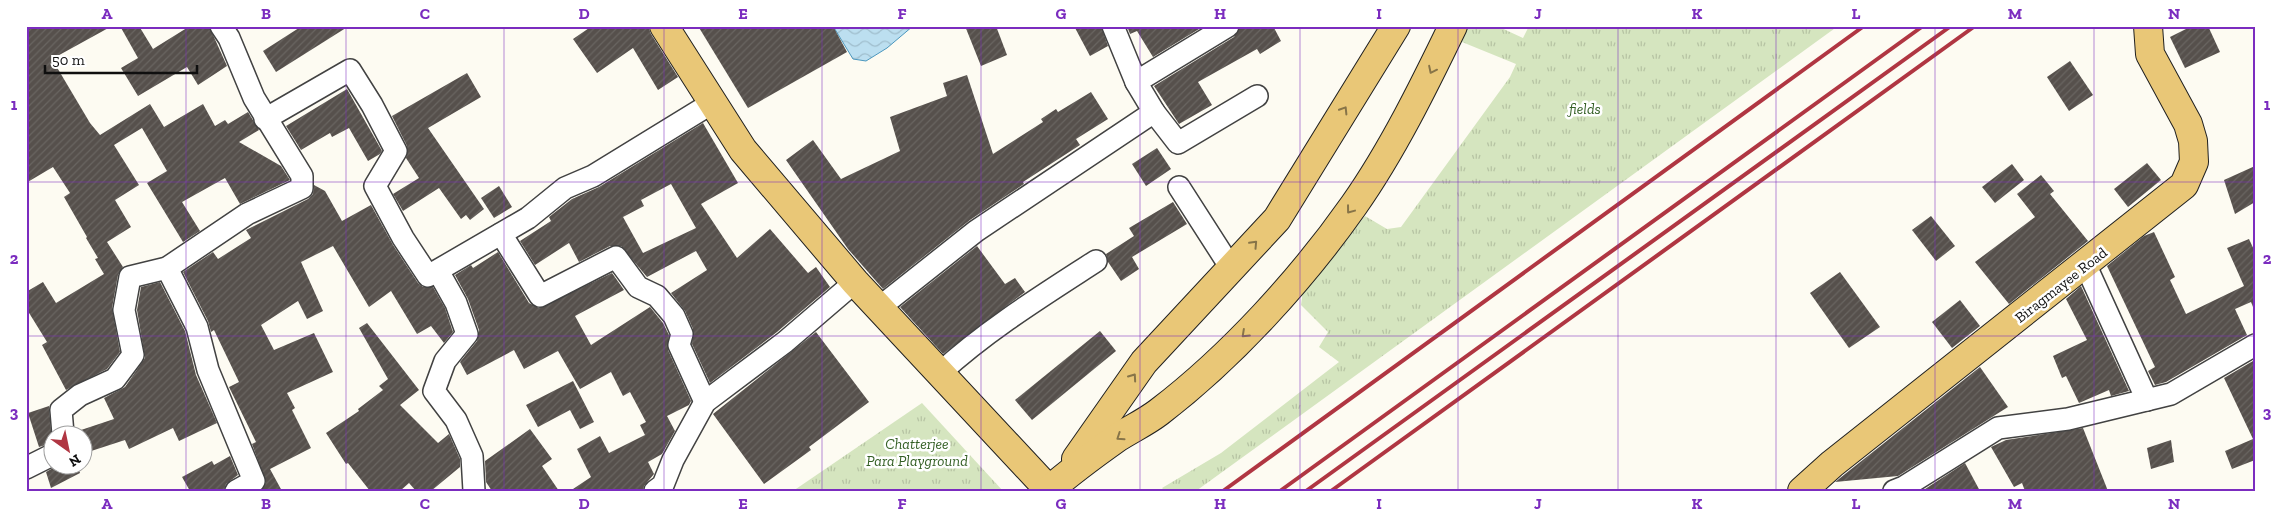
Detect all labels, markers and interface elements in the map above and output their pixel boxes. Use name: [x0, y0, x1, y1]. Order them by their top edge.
text: A: [102, 4, 113, 23]
text: B: [261, 4, 271, 23]
text: C: [420, 4, 430, 23]
text: D: [578, 4, 590, 23]
text: E: [738, 4, 748, 23]
text: F: [897, 4, 907, 23]
text: G: [1056, 4, 1067, 23]
text: H: [1214, 4, 1226, 23]
text: I: [1376, 4, 1382, 23]
text: J: [1534, 4, 1542, 23]
text: K: [1692, 4, 1703, 23]
text: L: [1852, 4, 1861, 23]
text: M: [2008, 4, 2022, 23]
text: N: [2168, 4, 2180, 23]
scale bar: [45, 42, 198, 74]
text: 50 m: [52, 51, 85, 69]
one-way arrow: [1427, 65, 1438, 74]
text: 1: [11, 95, 18, 114]
text: 1: [2264, 95, 2271, 114]
park label: fields: [1566, 100, 1601, 118]
one-way arrow: [1338, 106, 1348, 115]
one-way arrow: [1347, 204, 1356, 214]
one-way arrow: [1248, 241, 1257, 250]
street label: Biragmayee Road: [2011, 243, 2111, 327]
text: 2: [10, 249, 19, 268]
text: 2: [2263, 249, 2272, 268]
one-way arrow: [1241, 328, 1250, 337]
one-way arrow: [1127, 374, 1136, 383]
text: 3: [10, 403, 19, 422]
text: 3: [2263, 403, 2272, 422]
north arrow: [42, 424, 92, 474]
one-way arrow: [1116, 431, 1125, 440]
park label: Chatterjee Para Playground: [866, 435, 968, 470]
text: N: [65, 450, 84, 471]
text: A: [102, 494, 113, 513]
text: B: [261, 494, 271, 513]
text: C: [420, 494, 430, 513]
text: D: [578, 494, 590, 513]
text: E: [738, 494, 748, 513]
text: F: [897, 494, 907, 513]
text: G: [1056, 494, 1067, 513]
text: H: [1214, 494, 1226, 513]
text: I: [1376, 494, 1382, 513]
text: J: [1534, 494, 1542, 513]
text: K: [1692, 494, 1703, 513]
text: L: [1852, 494, 1861, 513]
text: M: [2008, 494, 2022, 513]
text: N: [2168, 494, 2180, 513]

